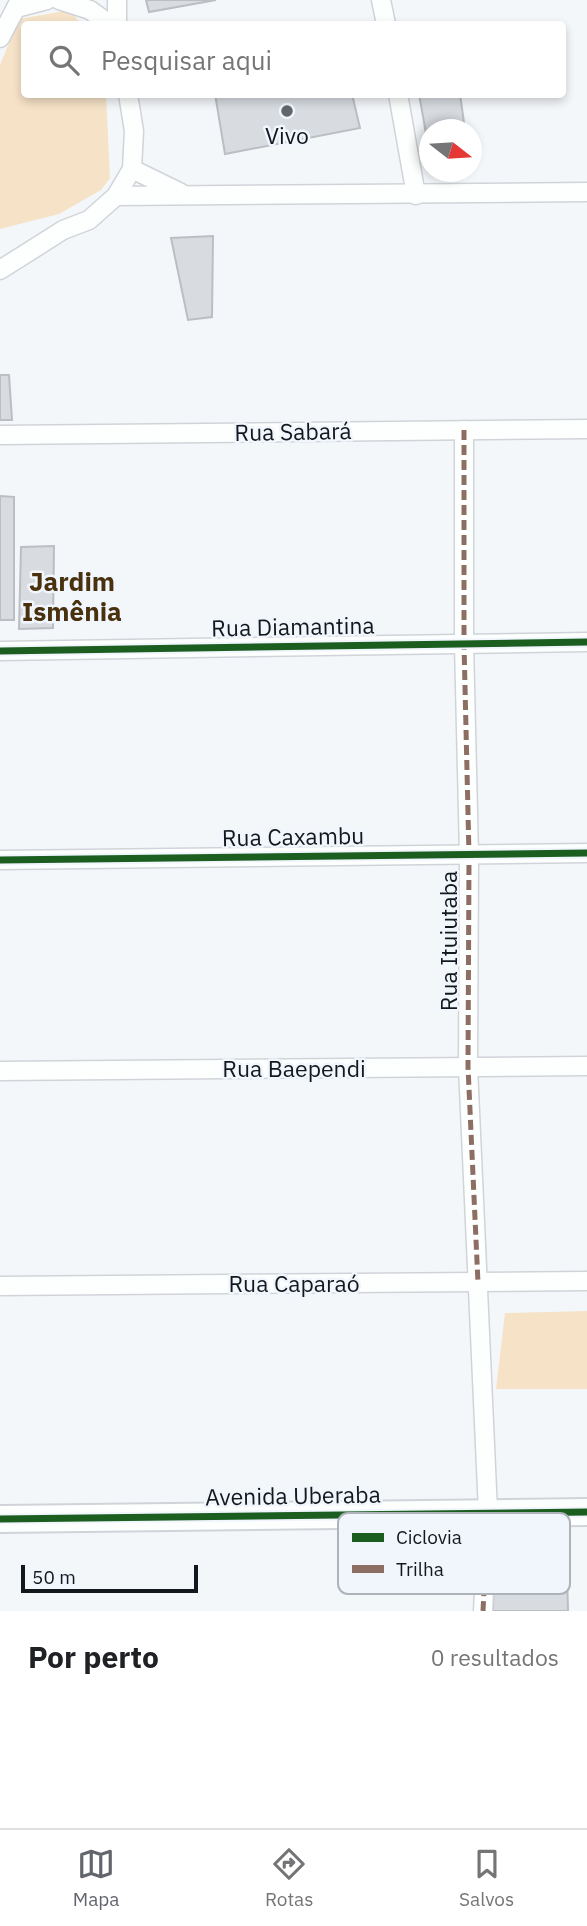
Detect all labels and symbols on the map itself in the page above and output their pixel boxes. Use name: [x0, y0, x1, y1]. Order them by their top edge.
marker: Vivo: [279, 103, 295, 119]
north arrow: [419, 119, 482, 182]
place label: Vivo: [265, 120, 309, 150]
street label: Rua Sabará: [234, 415, 352, 447]
district label: Jardim Ismênia: [22, 564, 122, 628]
street label: Rua Diamantina: [211, 610, 375, 642]
street label: Rua Caxambu: [221, 820, 364, 852]
street label: Rua Ituiutaba: [433, 871, 463, 1011]
street label: Rua Baependi: [222, 1053, 366, 1083]
street label: Rua Caparaó: [228, 1268, 360, 1298]
street label: Avenida Uberaba: [205, 1478, 381, 1512]
legend: [338, 1513, 570, 1594]
text: Ciclovia: [396, 1525, 462, 1549]
text: Trilha: [396, 1557, 444, 1581]
scale bar: [21, 1562, 198, 1594]

